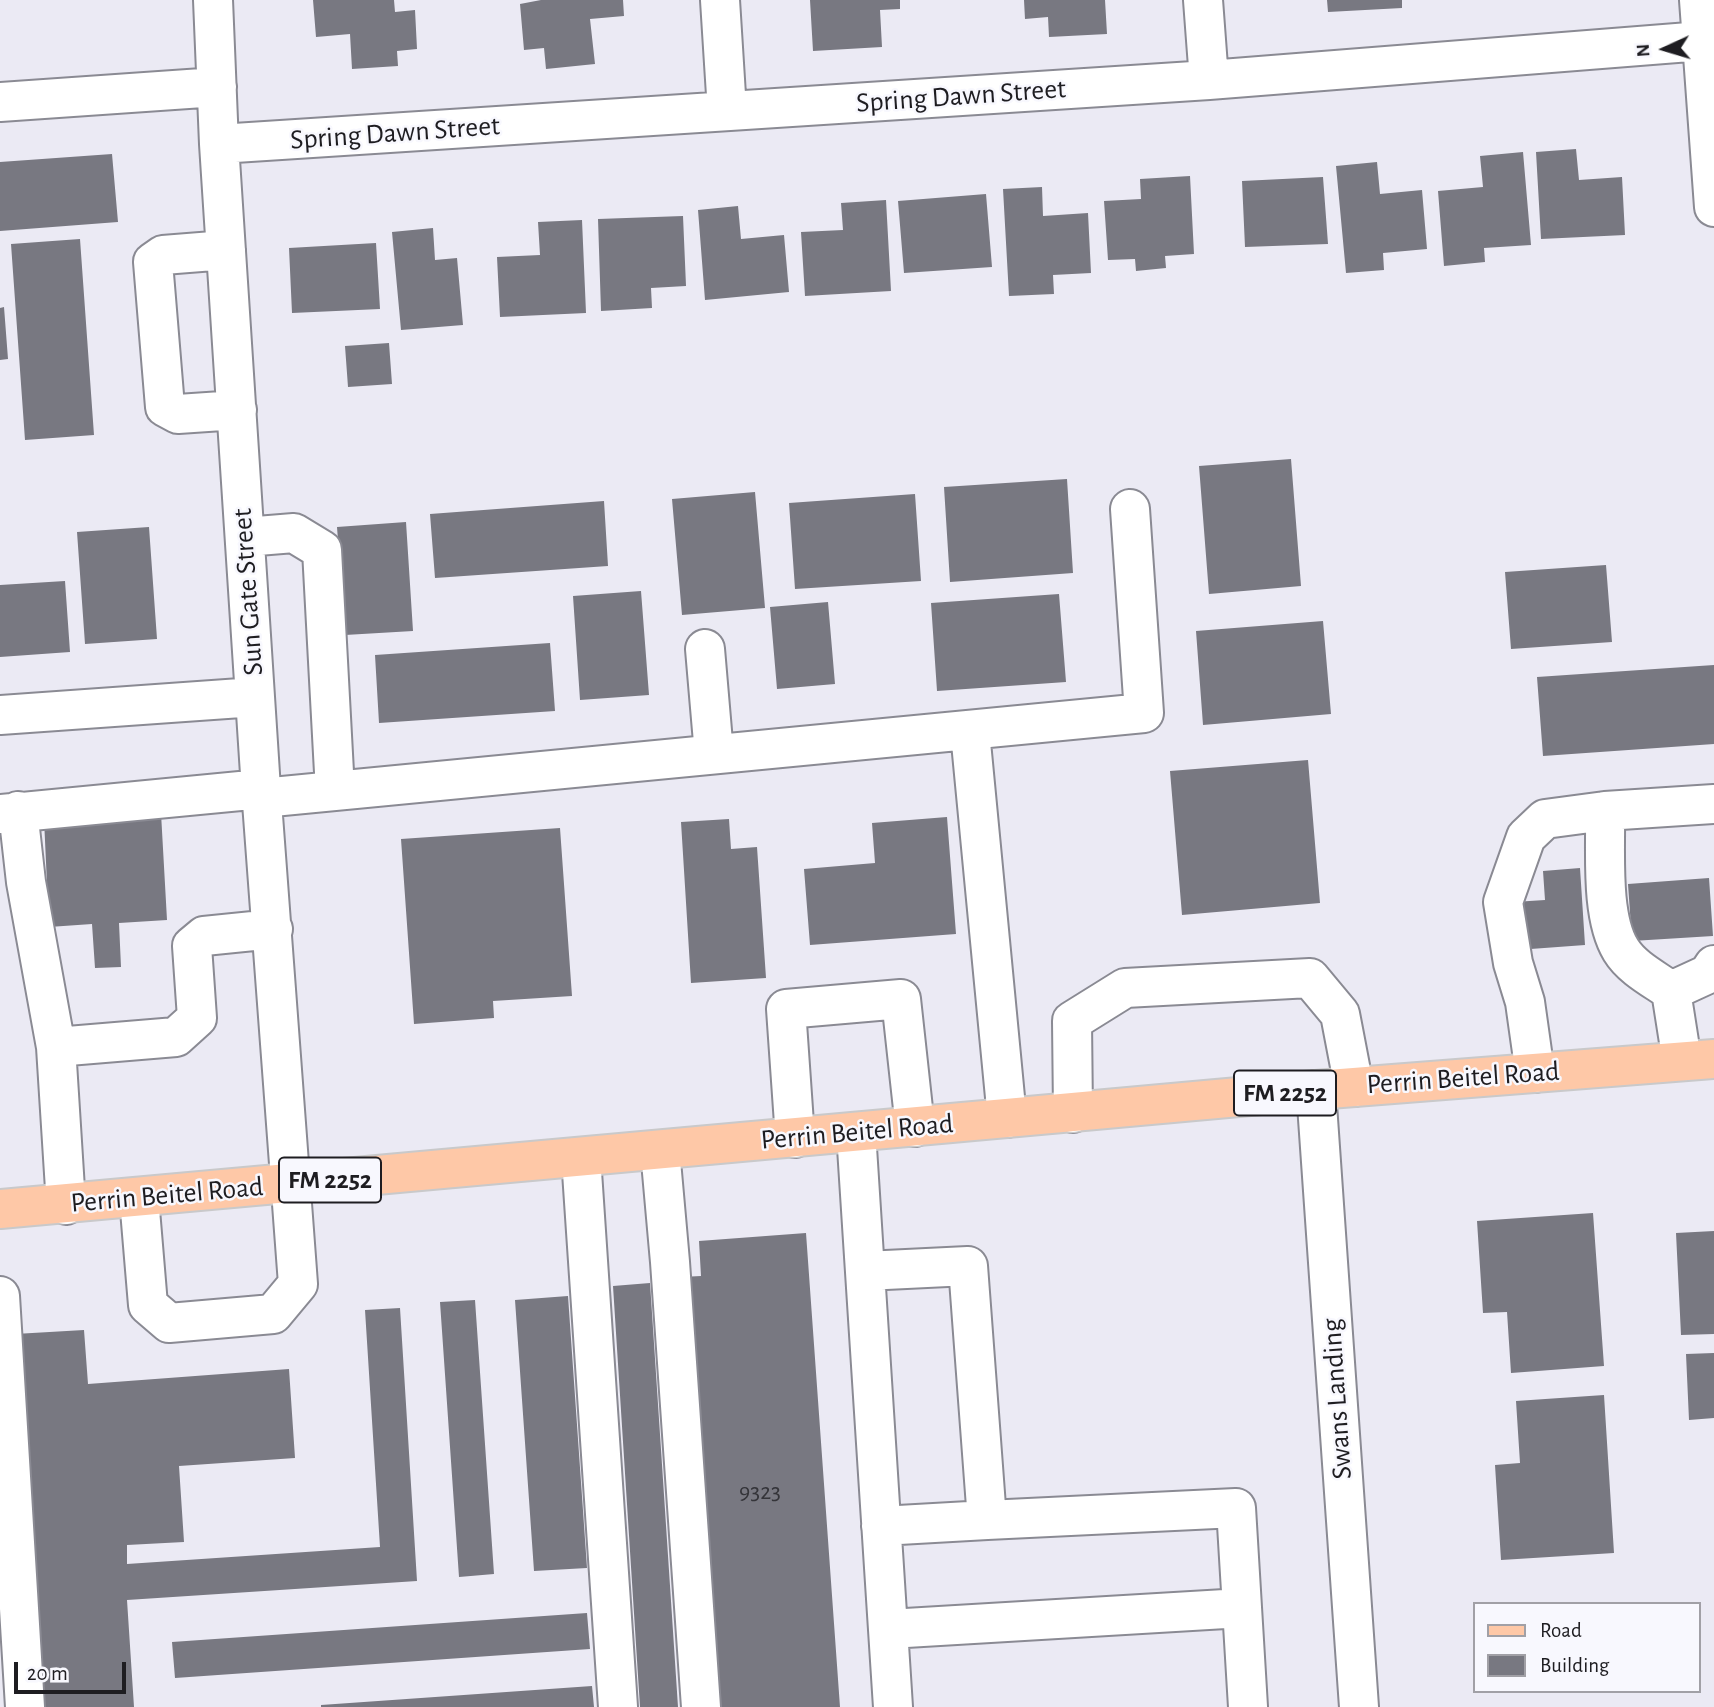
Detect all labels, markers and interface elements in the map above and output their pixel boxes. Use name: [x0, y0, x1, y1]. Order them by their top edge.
north arrow: [1630, 14, 1700, 84]
text: N: [1634, 43, 1653, 58]
street label: Spring Dawn Street: [855, 72, 1067, 120]
street label: Spring Dawn Street: [289, 109, 501, 157]
street label: Sun Gate Street: [225, 507, 271, 677]
street label: Perrin Beitel Road: [1365, 1054, 1561, 1102]
road number: FM 2252: [1234, 1070, 1336, 1116]
street label: Perrin Beitel Road: [759, 1107, 955, 1157]
road number: FM 2252: [279, 1158, 381, 1203]
street label: Perrin Beitel Road: [69, 1170, 265, 1220]
street label: Swans Landing: [1315, 1317, 1359, 1481]
house number: 9323: [739, 1478, 781, 1506]
legend: [1472, 1602, 1700, 1693]
text: Road: [1540, 1620, 1582, 1641]
scale bar: [18, 1648, 130, 1692]
text: Building: [1540, 1655, 1609, 1676]
text: 20 m: [27, 1663, 68, 1684]

